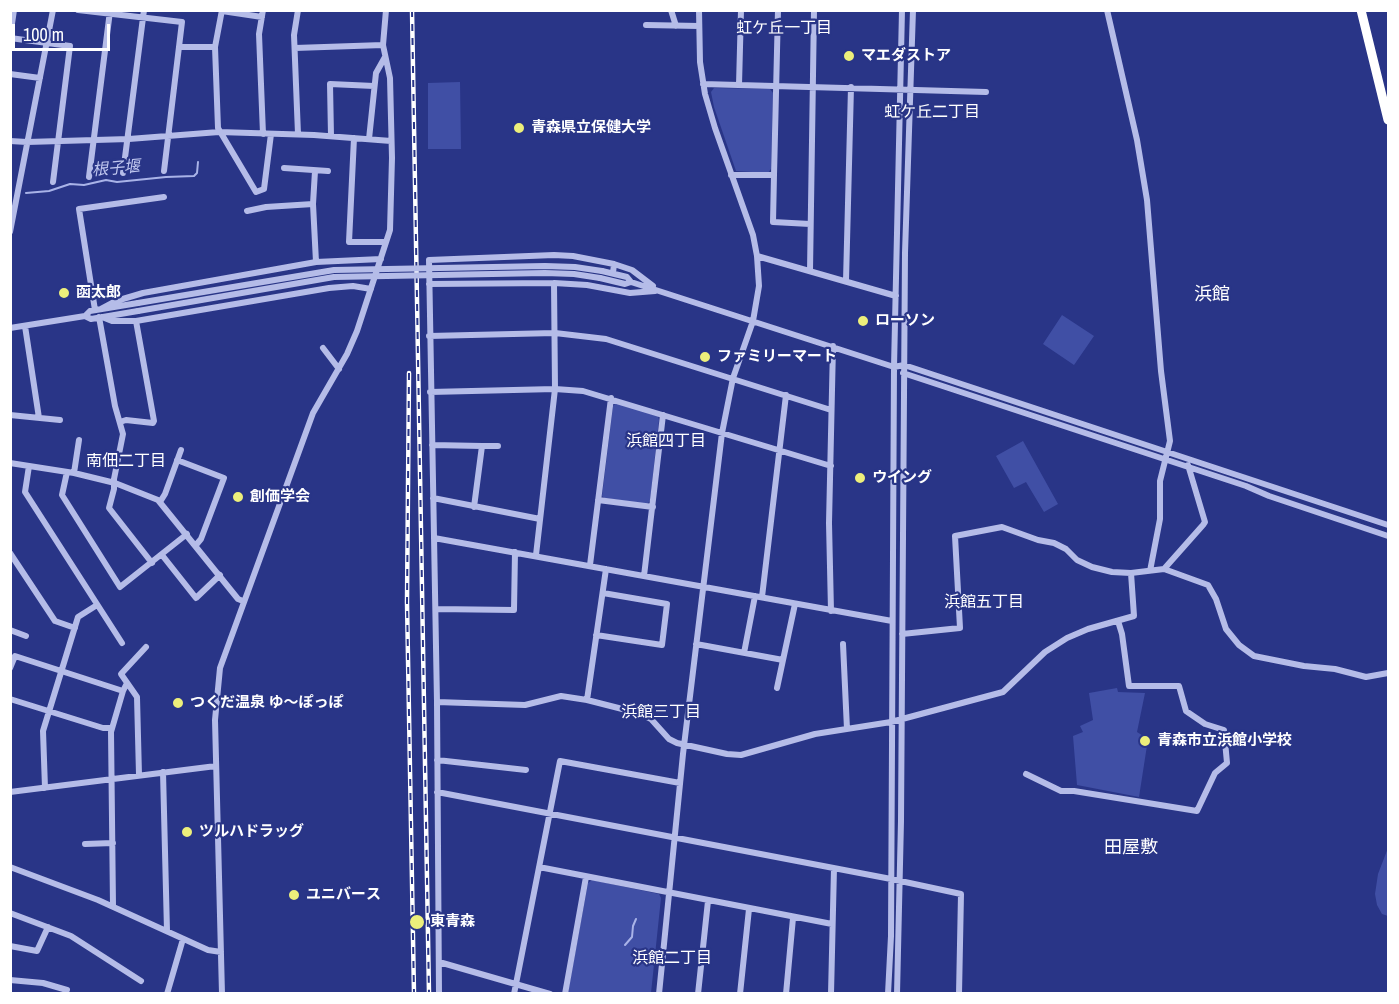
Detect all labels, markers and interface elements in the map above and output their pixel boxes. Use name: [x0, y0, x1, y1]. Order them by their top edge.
scale bar: [15, 12, 112, 50]
district label: 虹ケ丘一丁目: [736, 19, 832, 39]
text: 100 m: [23, 22, 64, 47]
place label: マエダストア: [861, 47, 951, 65]
marker: マエダストア: [842, 49, 856, 63]
district label: 虹ケ丘二丁目: [884, 103, 980, 123]
place label: 青森県立保健大学: [531, 119, 651, 137]
marker: 青森県立保健大学: [512, 121, 526, 135]
water label: 根子堰: [91, 157, 141, 181]
place label: 函太郎: [76, 284, 121, 302]
district label: 浜館: [1194, 284, 1230, 306]
marker: 函太郎: [57, 286, 71, 300]
place label: ローソン: [875, 312, 935, 330]
marker: ローソン: [856, 314, 870, 328]
place label: ファミリーマート: [717, 348, 837, 366]
marker: ファミリーマート: [698, 350, 712, 364]
district label: 浜館四丁目: [626, 432, 706, 452]
district label: 南佃二丁目: [86, 452, 166, 472]
place label: ウイング: [872, 469, 932, 487]
marker: ウイング: [853, 471, 867, 485]
place label: 創価学会: [250, 488, 310, 506]
marker: 創価学会: [231, 490, 245, 504]
district label: 浜館五丁目: [944, 593, 1024, 613]
place label: つくだ温泉 ゆ～ぽっぽ: [190, 694, 343, 712]
marker: つくだ温泉 ゆ～ぽっぽ: [171, 696, 185, 710]
district label: 浜館三丁目: [621, 703, 701, 723]
place label: 青森市立浜館小学校: [1157, 732, 1292, 750]
marker: 青森市立浜館小学校: [1138, 734, 1152, 748]
place label: ツルハドラッグ: [199, 823, 304, 841]
marker: ツルハドラッグ: [180, 825, 194, 839]
district label: 田屋敷: [1104, 837, 1158, 859]
place label: ユニバース: [306, 886, 381, 904]
marker: ユニバース: [287, 888, 301, 902]
marker: 東青森: [408, 913, 426, 931]
place label: 東青森: [430, 913, 475, 931]
district label: 浜館二丁目: [632, 949, 712, 969]

